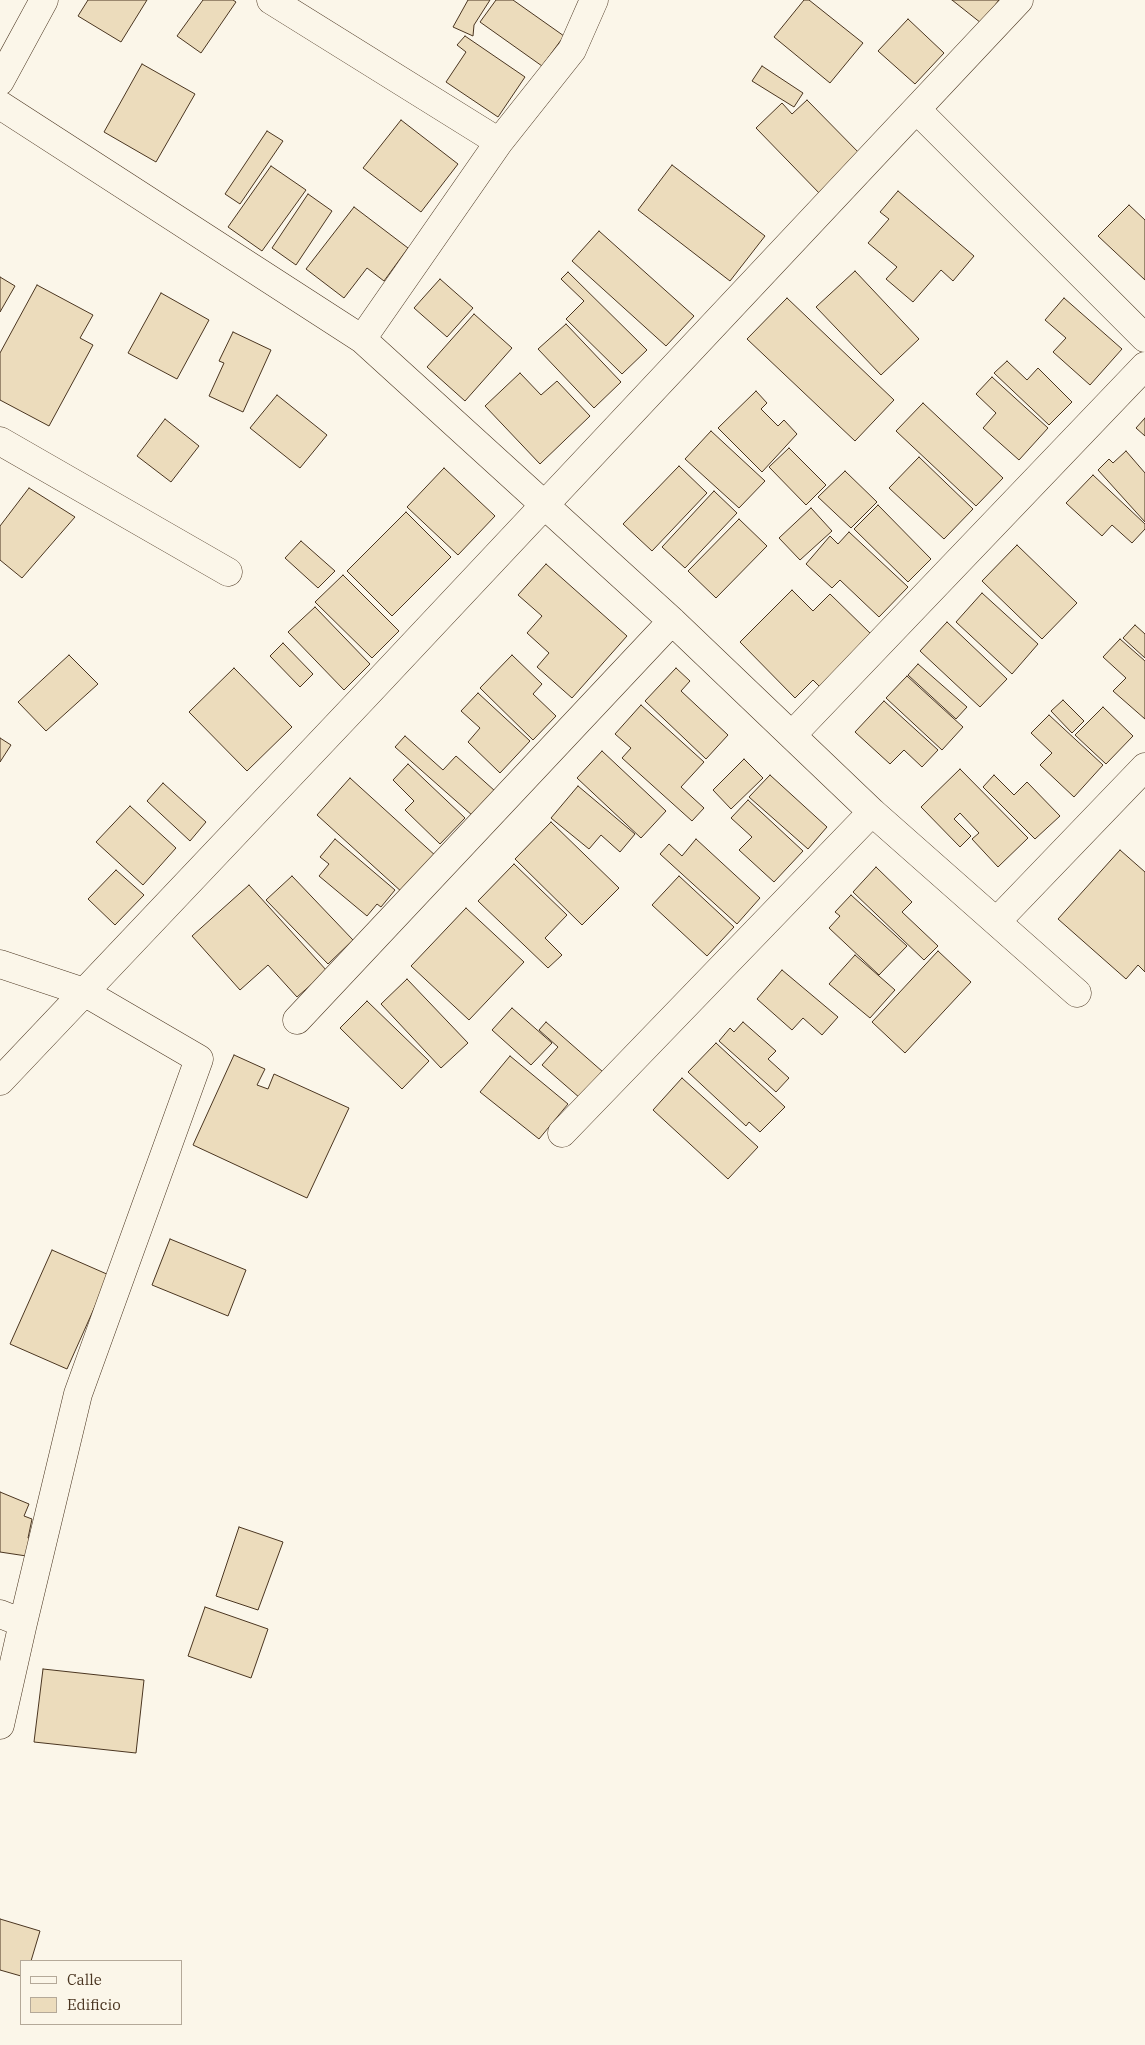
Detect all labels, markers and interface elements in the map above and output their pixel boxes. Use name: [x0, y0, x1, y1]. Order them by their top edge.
legend: [20, 1960, 182, 2025]
text: Calle: [67, 1970, 102, 1989]
text: Edificio: [67, 1995, 121, 2014]

